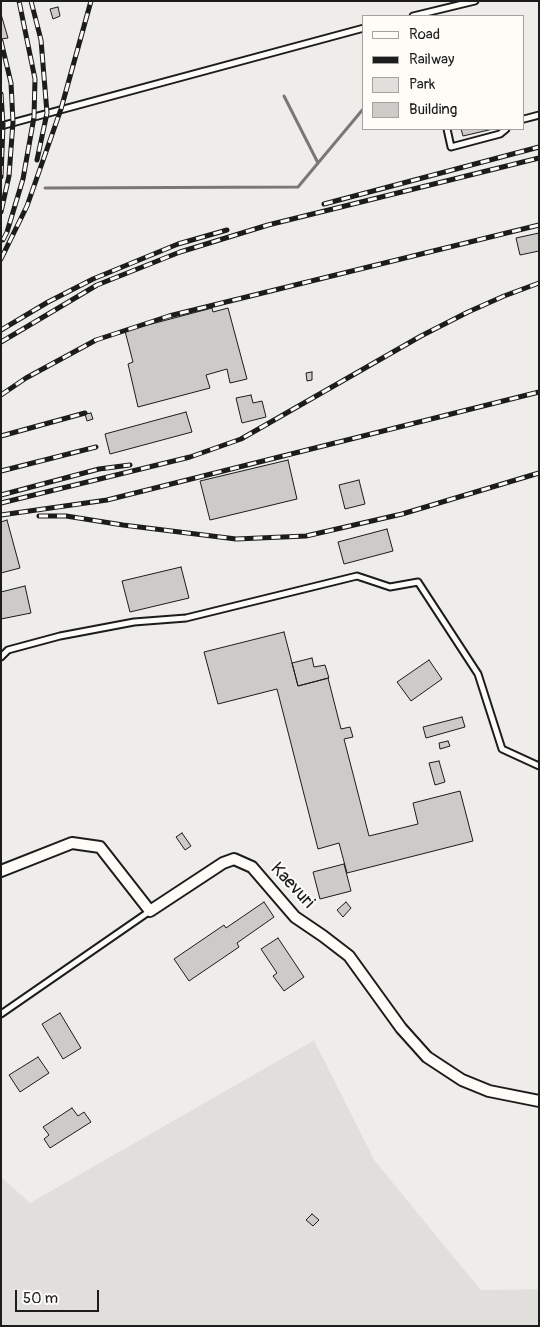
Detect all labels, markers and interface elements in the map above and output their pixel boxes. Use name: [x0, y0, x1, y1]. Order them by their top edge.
legend: [362, 15, 525, 130]
text: Road: [409, 25, 440, 44]
text: Railway: [409, 50, 454, 69]
text: Park: [409, 75, 435, 94]
text: Building: [409, 100, 457, 119]
street label: Kaevuri: [265, 859, 319, 913]
scale bar: [18, 1280, 101, 1312]
text: 50 m: [23, 1289, 58, 1308]

